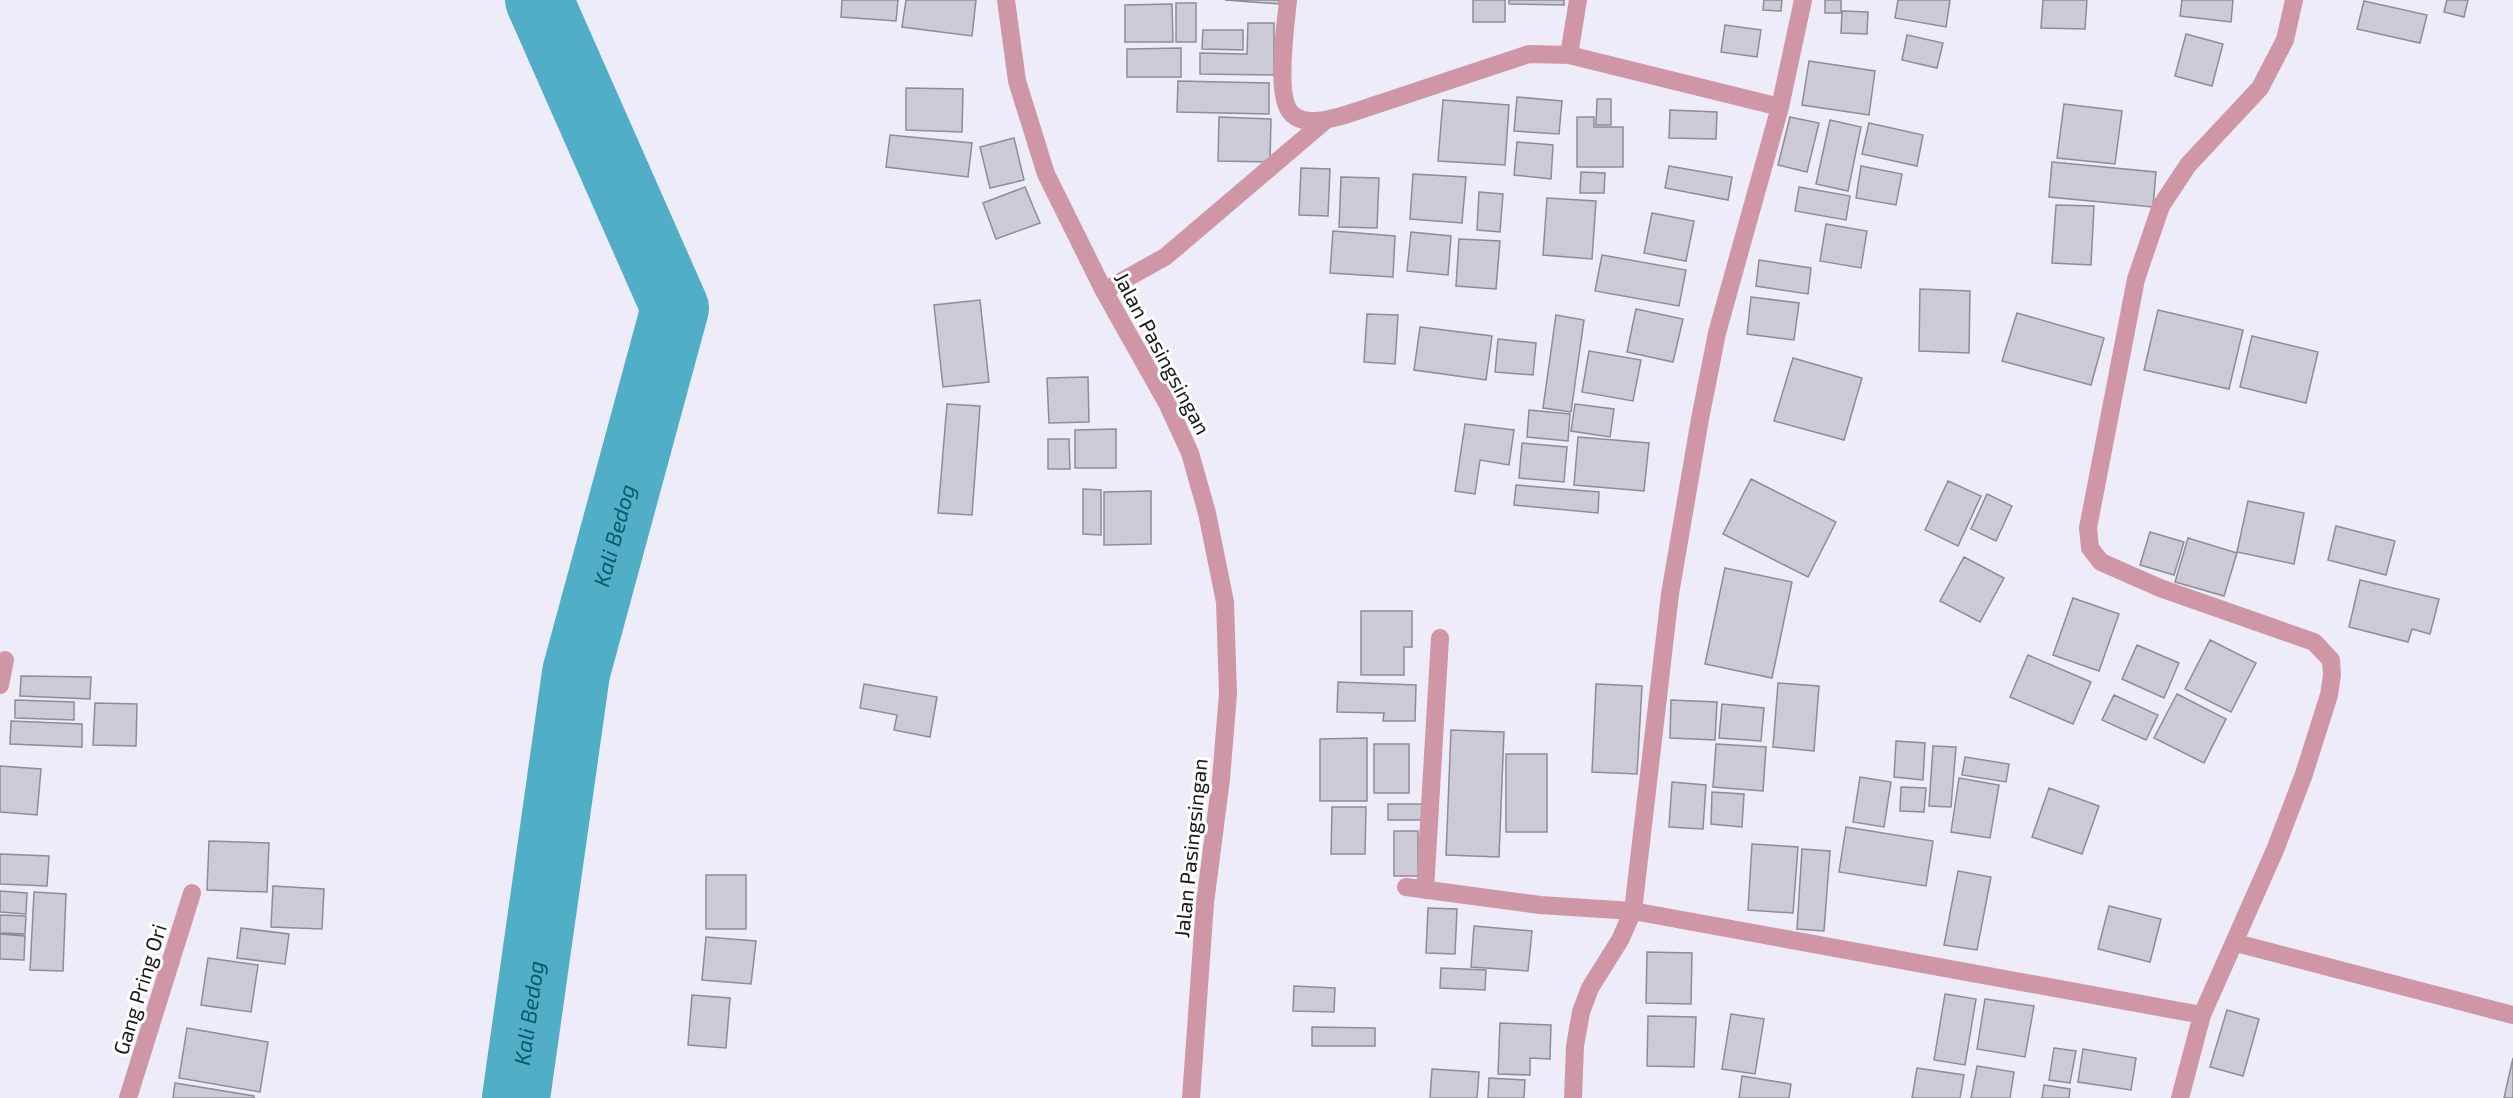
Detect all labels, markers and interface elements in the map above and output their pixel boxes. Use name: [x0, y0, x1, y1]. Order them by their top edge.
street label: Jalan Pasingsingan: [1110, 268, 1216, 438]
water label: Kali Bedog: [587, 481, 640, 589]
street label: Jalan Pasingsingan: [1168, 757, 1212, 939]
street label: Gang Pring Ori: [107, 921, 171, 1057]
water label: Kali Bedog: [508, 959, 548, 1067]

